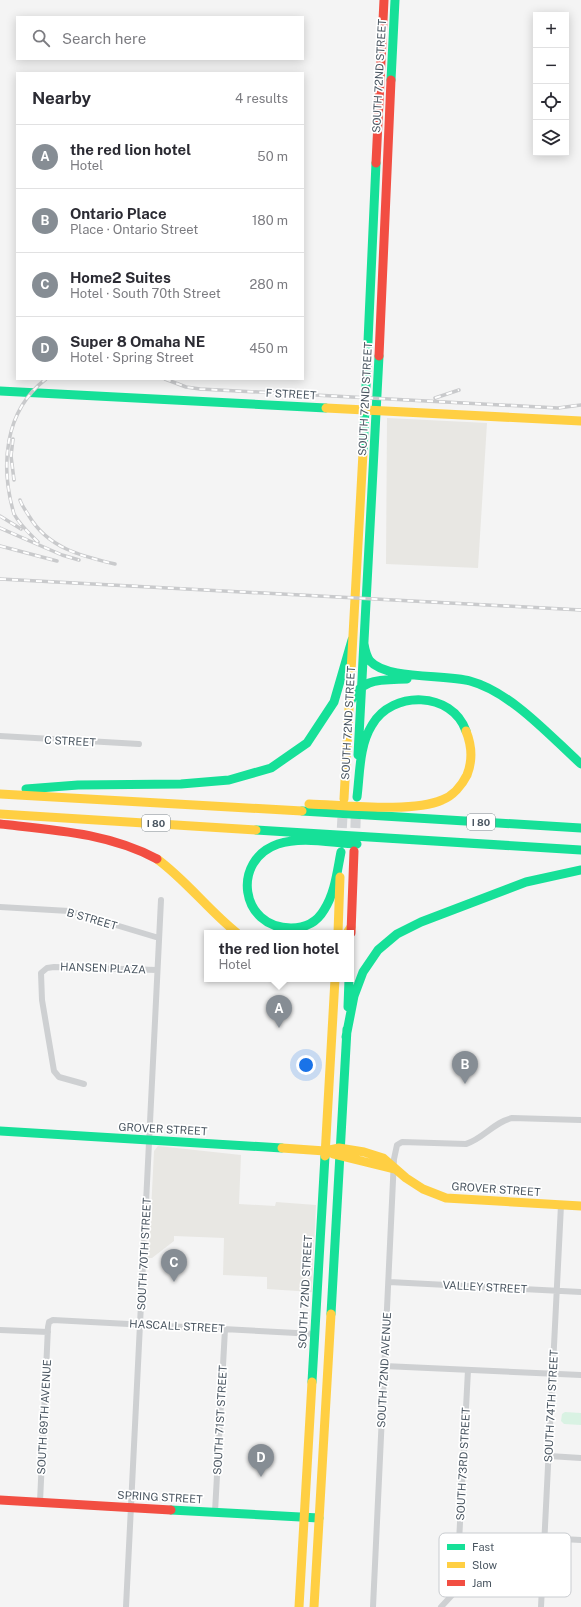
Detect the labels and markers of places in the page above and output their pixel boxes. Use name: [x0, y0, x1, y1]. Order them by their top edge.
pin: A: [266, 995, 292, 1028]
pin: B: [452, 1051, 478, 1084]
pin: C: [161, 1249, 187, 1282]
pin: D: [248, 1444, 274, 1477]

